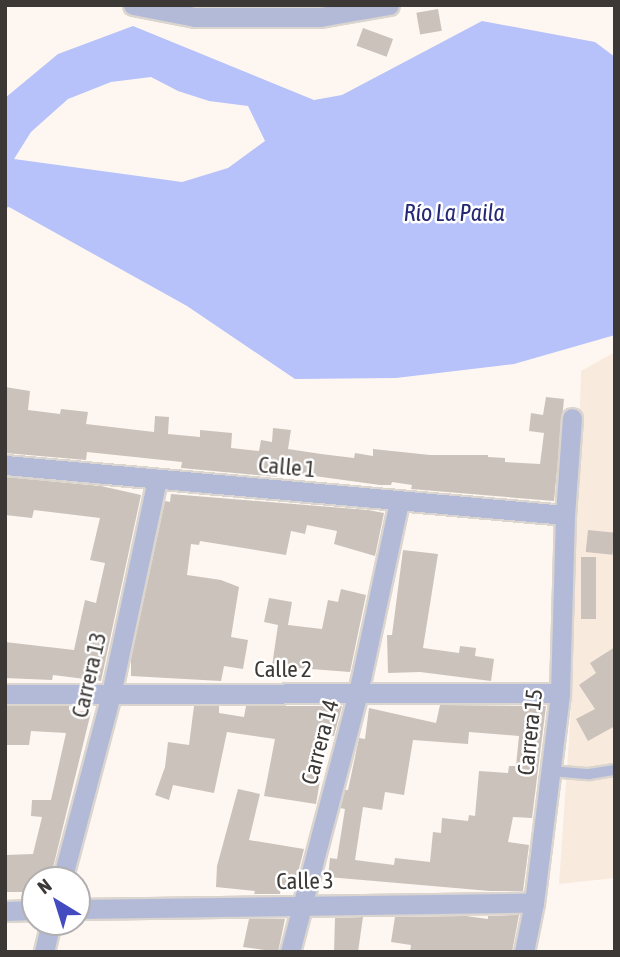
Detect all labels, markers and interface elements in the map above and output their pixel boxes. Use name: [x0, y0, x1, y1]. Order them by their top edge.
water label: Río La Paila: [403, 199, 505, 227]
street label: Calle 1: [257, 451, 317, 483]
street label: Carrera 13: [66, 630, 112, 720]
street label: Calle 2: [254, 655, 312, 683]
street label: Carrera 15: [512, 687, 548, 777]
street label: Carrera 14: [295, 696, 345, 788]
north arrow: [21, 866, 91, 936]
street label: Calle 3: [276, 867, 334, 895]
text: N: [33, 874, 55, 898]

